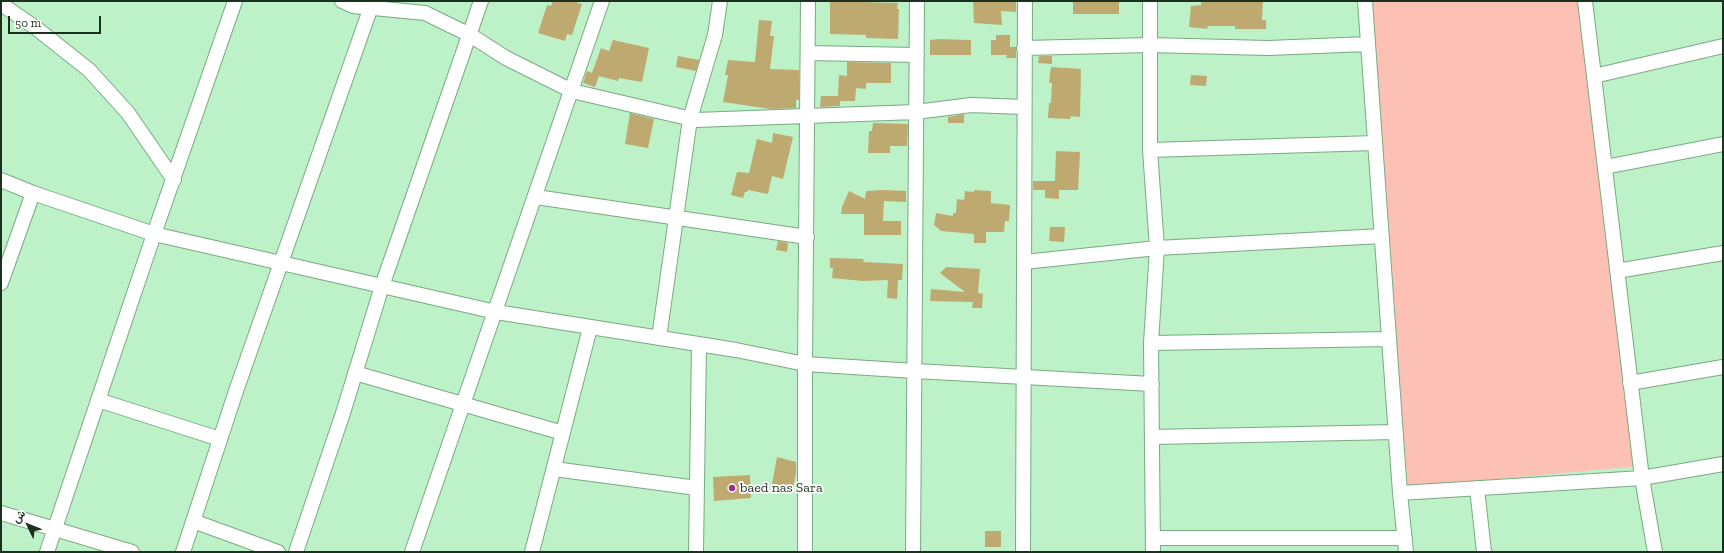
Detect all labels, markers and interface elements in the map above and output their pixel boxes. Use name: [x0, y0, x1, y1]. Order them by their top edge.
scale bar: [10, 8, 103, 34]
text: 50 m: [15, 16, 41, 30]
place label: baed nas Sara: [740, 480, 823, 496]
marker: baed nas Sara: [727, 483, 737, 493]
north arrow: [8, 505, 48, 545]
text: ش: [10, 507, 28, 526]

